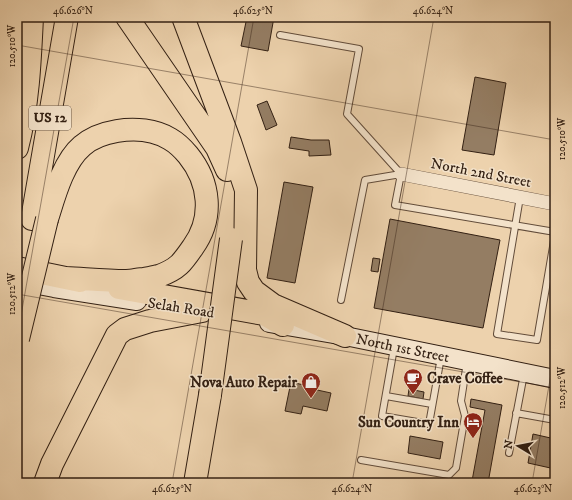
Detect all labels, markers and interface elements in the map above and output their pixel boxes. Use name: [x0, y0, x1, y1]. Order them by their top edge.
text: 46.626°N: [53, 5, 93, 17]
text: 46.625°N: [233, 5, 273, 17]
text: 46.624°N: [413, 5, 453, 17]
text: 120.510°W: [6, 24, 18, 67]
road number: US 12: [29, 106, 71, 130]
text: 120.510°W: [556, 117, 568, 160]
street label: North 2nd Street: [429, 154, 533, 192]
text: 120.512°W: [6, 272, 18, 315]
street label: Selah Road: [146, 293, 216, 323]
street label: North 1st Street: [354, 329, 451, 367]
text: 120.512°W: [556, 366, 568, 409]
cafe icon: Crave Coffee: [402, 367, 424, 395]
place label: Crave Coffee: [427, 369, 504, 388]
shop icon: Nova Auto Repair: [300, 371, 322, 399]
place label: Nova Auto Repair: [190, 373, 297, 392]
hotel icon: Sun Country Inn: [462, 411, 484, 439]
place label: Sun Country Inn: [358, 413, 459, 432]
north arrow: [498, 426, 538, 466]
text: N: [501, 439, 517, 450]
text: 46.625°N: [152, 483, 192, 495]
text: 46.624°N: [332, 483, 372, 495]
text: 46.623°N: [514, 483, 552, 495]

